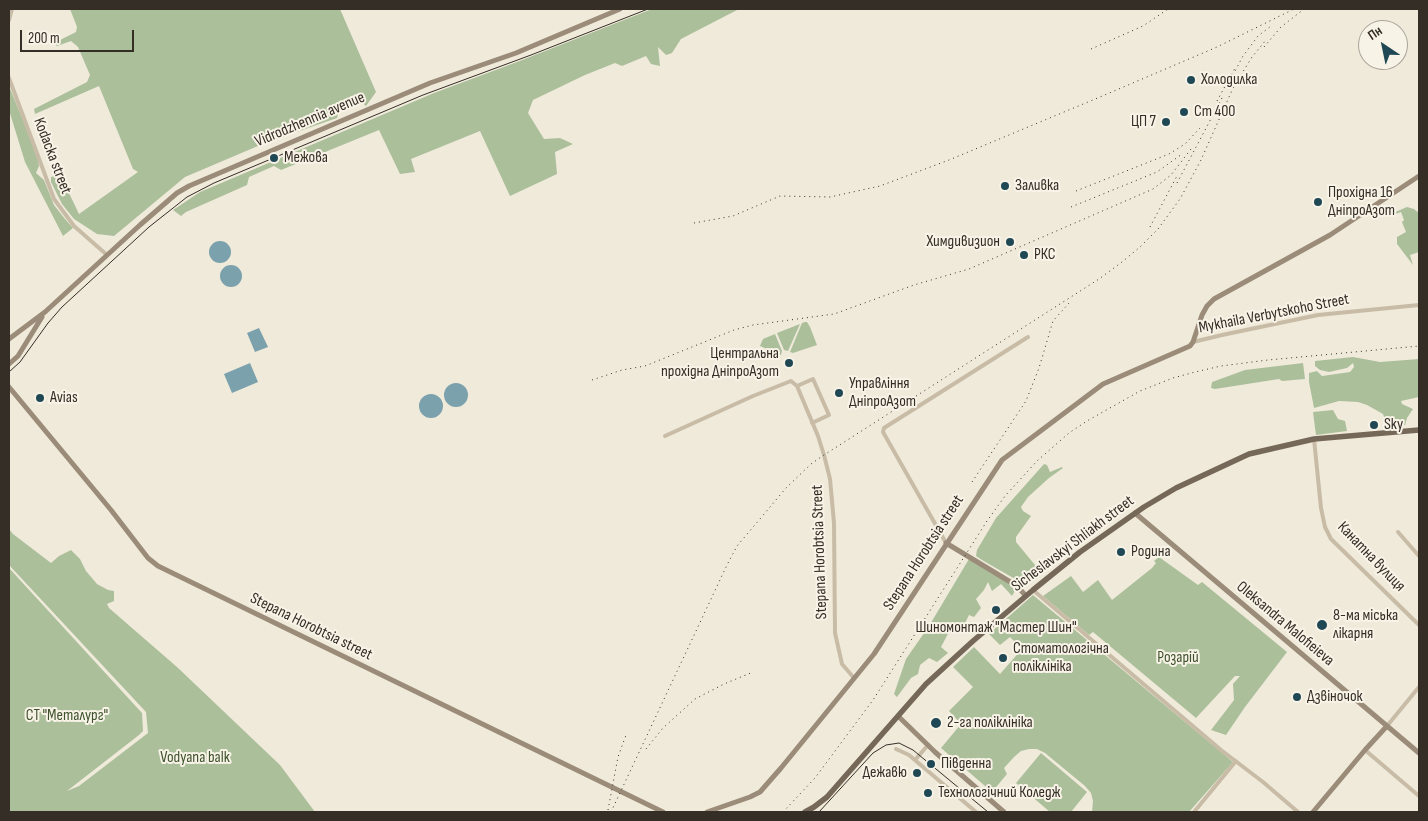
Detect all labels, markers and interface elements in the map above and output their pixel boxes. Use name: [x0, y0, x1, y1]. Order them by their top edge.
scale bar: [22, 20, 136, 52]
north arrow: [1358, 20, 1408, 70]
text: Пн: [1365, 22, 1385, 44]
text: 200 m: [28, 29, 60, 48]
place label: Холодилка: [1201, 70, 1257, 90]
marker: Холодилка: [1185, 74, 1197, 86]
street label: Vidrodzhennia avenue: [252, 88, 368, 152]
place label: Ст 400: [1194, 102, 1235, 122]
marker: Ст 400: [1178, 106, 1190, 118]
place label: ЦП 7: [1131, 112, 1156, 132]
street label: Kodacka street: [29, 115, 75, 197]
marker: ЦП 7: [1160, 116, 1172, 128]
place label: Межова: [284, 148, 328, 168]
marker: Межова: [268, 152, 280, 164]
place label: Заливка: [1015, 176, 1059, 196]
marker: Заливка: [999, 180, 1011, 192]
place label: Прохідна 16 ДніпроАзот: [1328, 183, 1395, 221]
marker: Прохідна 16 ДніпроАзот: [1312, 196, 1324, 208]
place label: Химдивизион: [926, 232, 1000, 252]
marker: Химдивизион: [1004, 236, 1016, 248]
place label: РКС: [1034, 245, 1055, 265]
marker: РКС: [1018, 249, 1030, 261]
street label: Mykhaila Verbytskoho Street: [1197, 290, 1351, 338]
place label: Центральна прохідна ДніпроАзот: [661, 344, 779, 382]
marker: Центральна прохідна ДніпроАзот: [783, 357, 795, 369]
place label: Управління ДніпроАзот: [849, 374, 916, 412]
marker: Управління ДніпроАзот: [833, 387, 845, 399]
place label: Avias: [50, 388, 78, 408]
marker: Avias: [34, 392, 46, 404]
place label: Sky: [1384, 415, 1403, 435]
marker: Sky: [1368, 419, 1380, 431]
street label: Stepana Horobtsia Street: [808, 484, 832, 620]
street label: Stepana Horobtsia street: [880, 492, 968, 614]
street label: Sicheslavskyi Shliakh street: [1008, 492, 1138, 596]
street label: Канатна вулиця: [1333, 518, 1409, 596]
place label: Родина: [1131, 542, 1171, 562]
marker: Родина: [1115, 546, 1127, 558]
street label: Oleksandra Malofieieva: [1232, 578, 1338, 670]
street label: Stepana Horobtsia street: [247, 589, 375, 665]
marker: Шиномонтаж "Мастер Шин": [990, 604, 1002, 616]
place label: 8-ма міська лікарня: [1333, 606, 1398, 644]
place label: Шиномонтаж "Мастер Шин": [915, 618, 1077, 638]
marker: 8-ма міська лікарня: [1315, 618, 1329, 632]
place label: Стоматологічна поліклініка: [1013, 639, 1109, 677]
park label: Розарій: [1157, 648, 1199, 668]
marker: Стоматологічна поліклініка: [997, 652, 1009, 664]
place label: Дзвіночок: [1307, 687, 1363, 707]
marker: Дзвіночок: [1291, 691, 1303, 703]
park label: СТ "Металург": [26, 706, 108, 726]
place label: 2-га поліклініка: [947, 713, 1033, 733]
marker: 2-га поліклініка: [929, 716, 943, 730]
park label: Vodyana balk: [160, 748, 230, 768]
place label: Південна: [941, 754, 991, 774]
marker: Південна: [925, 758, 937, 770]
place label: Дежавю: [862, 763, 907, 783]
marker: Дежавю: [911, 767, 923, 779]
place label: Технологічний Коледж: [938, 783, 1060, 803]
marker: Технологічний Коледж: [922, 787, 934, 799]

